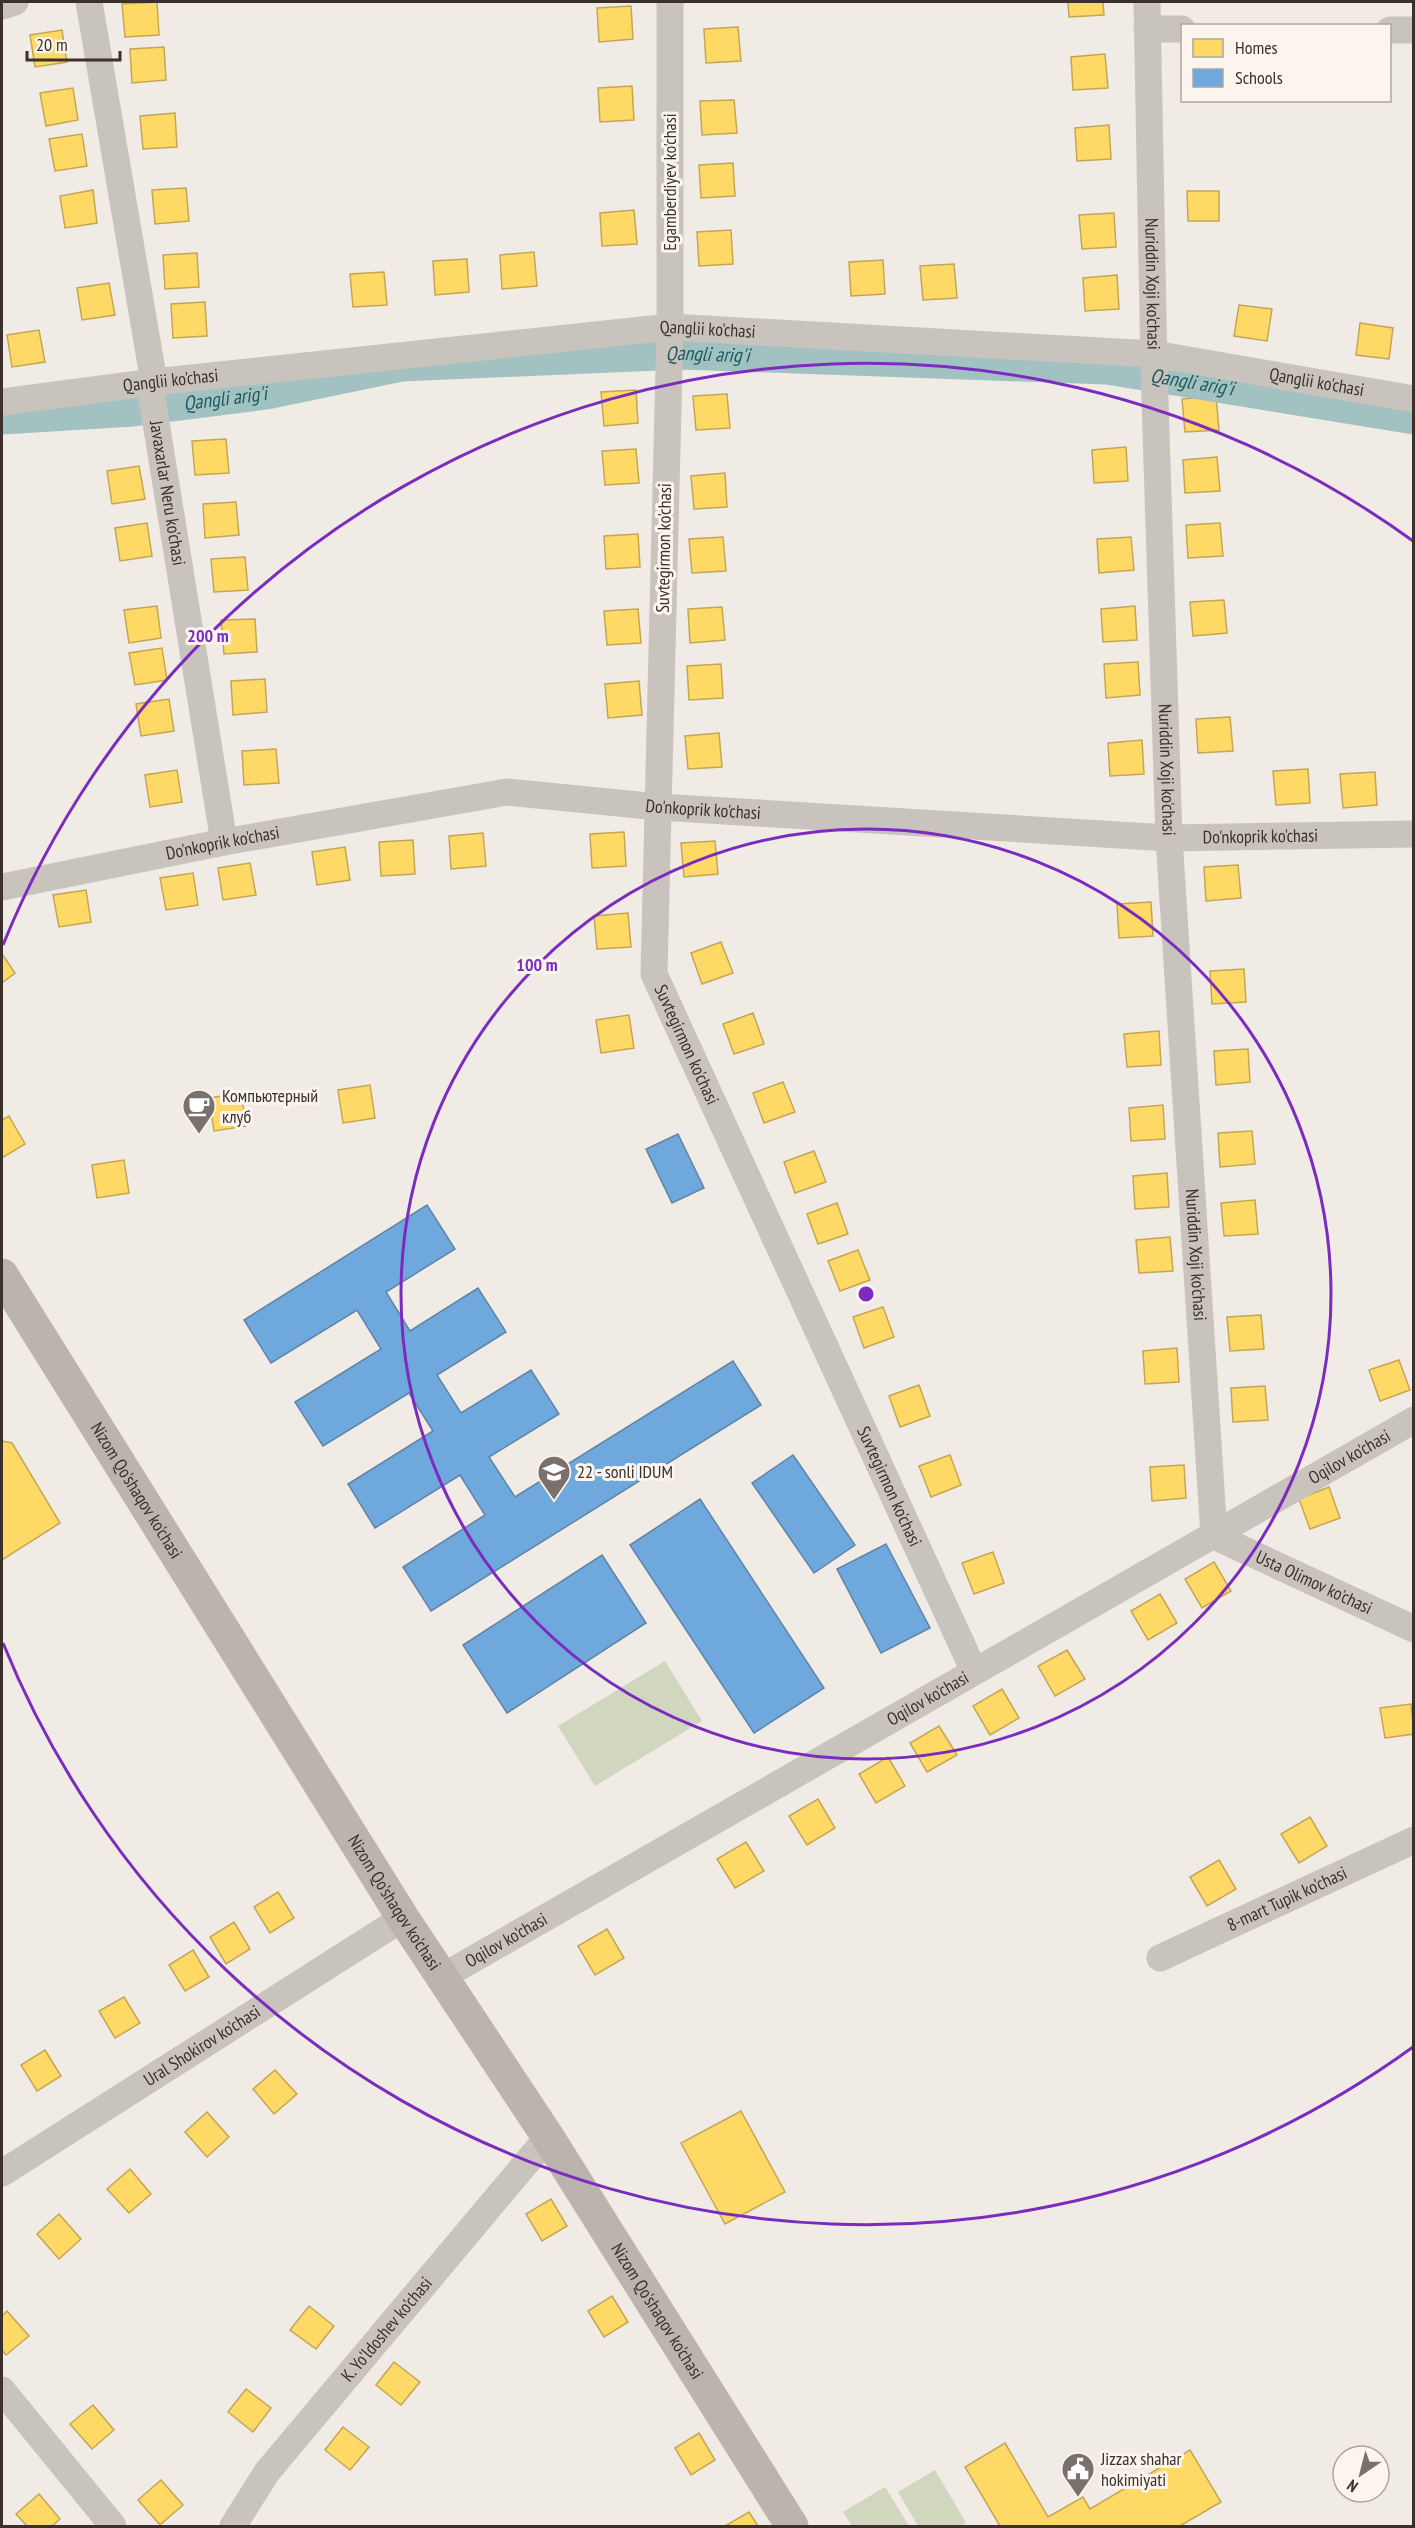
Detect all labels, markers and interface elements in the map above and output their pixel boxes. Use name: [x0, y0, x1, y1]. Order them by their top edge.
scale bar: [27, 24, 120, 62]
legend: [1181, 24, 1391, 102]
text: 20 m: [36, 33, 68, 56]
text: Homes: [1235, 36, 1278, 59]
text: Schools: [1235, 66, 1283, 89]
street label: Egamberdiyev ko'chasi: [658, 113, 681, 251]
street label: Nuriddin Xoji ko'chasi: [1140, 218, 1166, 350]
street label: Qanglii ko'chasi: [659, 315, 756, 343]
water label: Qangli arig'i: [665, 340, 753, 368]
water label: Qangli arig'i: [1149, 362, 1238, 402]
street label: Qanglii ko'chasi: [1268, 362, 1366, 401]
street label: Qanglii ko'chasi: [122, 363, 219, 397]
water label: Qangli arig'i: [182, 380, 271, 416]
street label: Javaxarlar Neru ko'chasi: [145, 418, 191, 567]
street label: Suvtegirmon ko'chasi: [651, 483, 676, 613]
text: 200 m: [187, 624, 229, 647]
street label: Nuriddin Xoji ko'chasi: [1154, 703, 1181, 836]
street label: Do'nkoprik ko'chasi: [645, 794, 762, 824]
street label: Do'nkoprik ko'chasi: [164, 820, 281, 865]
street label: Do'nkoprik ko'chasi: [1203, 824, 1318, 848]
text: 100 m: [516, 953, 558, 976]
street label: Suvtegirmon ko'chasi: [649, 981, 724, 1108]
place label: Компьютерный клуб: [222, 1084, 318, 1128]
cafe icon: Компьютерный клуб: [181, 1088, 217, 1135]
street label: Nuriddin Xoji ko'chasi: [1181, 1188, 1212, 1321]
centre of rings: [856, 1284, 876, 1304]
street label: Nizom Qo'shaqov ko'chasi: [86, 1418, 188, 1563]
street label: Suvtegirmon ko'chasi: [852, 1422, 927, 1550]
street label: Oqilov ko'chasi: [1304, 1424, 1394, 1489]
school or university icon: 22 - sonli IDUM: [536, 1454, 572, 1501]
place label: 22 - sonli IDUM: [577, 1460, 673, 1483]
street label: Usta Olimov ko'chasi: [1252, 1545, 1376, 1619]
street label: Oqilov ko'chasi: [883, 1666, 973, 1731]
street label: Nizom Qo'shaqov ko'chasi: [343, 1830, 446, 1974]
street label: 8-mart Tupik ko'chasi: [1223, 1861, 1350, 1936]
street label: Oqilov ko'chasi: [461, 1907, 551, 1972]
street label: Ural Shokirov ko'chasi: [139, 2000, 264, 2091]
street label: Nizom Qo'shaqov ko'chasi: [606, 2239, 709, 2383]
street label: K. Yo'ldoshev ko'chasi: [336, 2272, 437, 2386]
north arrow: [1331, 2444, 1391, 2504]
place label: Jizzax shahar hokimiyati: [1100, 2447, 1182, 2491]
public building icon: Jizzax shahar hokimiyati: [1060, 2451, 1096, 2498]
text: N: [1343, 2476, 1362, 2497]

